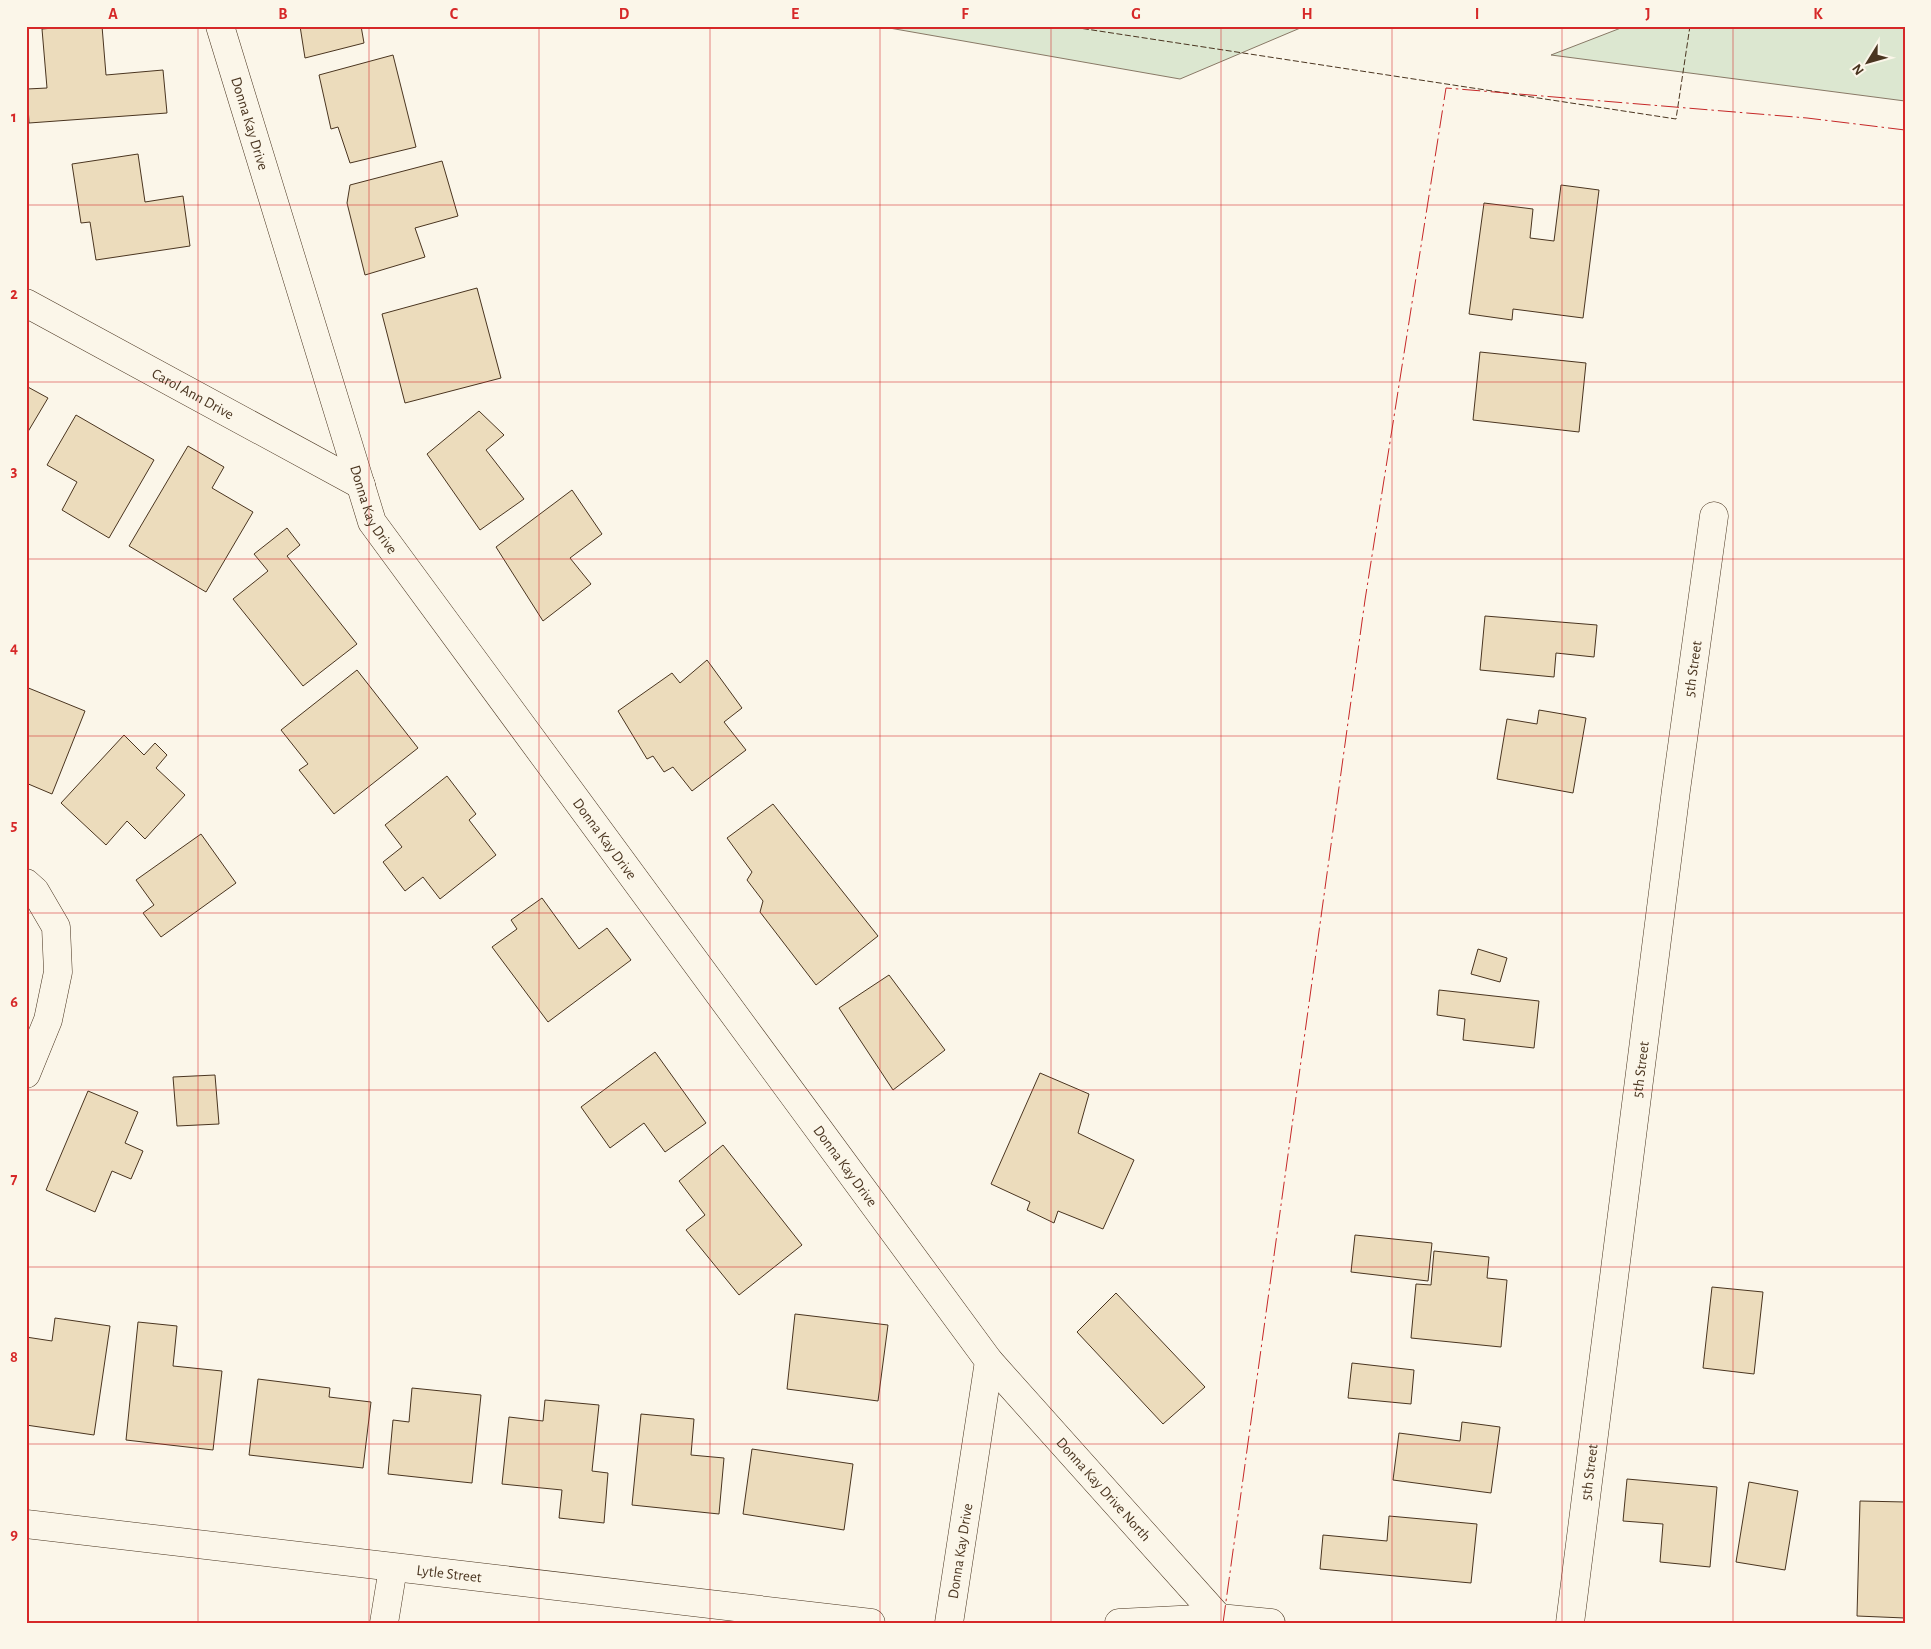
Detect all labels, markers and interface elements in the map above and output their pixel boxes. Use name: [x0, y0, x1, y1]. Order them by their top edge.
text: A: [108, 6, 118, 22]
text: B: [278, 6, 288, 22]
text: C: [450, 6, 459, 22]
text: D: [619, 6, 630, 22]
text: E: [791, 6, 799, 22]
text: F: [961, 6, 969, 22]
text: G: [1131, 6, 1141, 22]
text: H: [1301, 6, 1313, 22]
text: I: [1475, 6, 1479, 22]
text: J: [1645, 6, 1651, 22]
text: K: [1813, 6, 1823, 22]
north arrow: [1844, 38, 1894, 88]
text: N: [1850, 61, 1867, 77]
street label: Donna Kay Drive: [228, 75, 271, 172]
text: 1: [11, 109, 17, 125]
text: 2: [10, 286, 18, 302]
street label: Carol Ann Drive: [149, 366, 236, 422]
text: 3: [11, 463, 18, 479]
street label: Donna Kay Drive: [347, 463, 400, 557]
text: 4: [10, 640, 18, 656]
street label: 5th Street: [1682, 640, 1705, 698]
street label: Donna Kay Drive: [570, 796, 639, 883]
text: 5: [11, 817, 18, 833]
text: 6: [10, 994, 18, 1010]
street label: 5th Street: [1630, 1040, 1652, 1099]
street label: Donna Kay Drive: [810, 1123, 880, 1210]
text: 7: [11, 1171, 18, 1187]
text: 8: [10, 1349, 18, 1365]
street label: Donna Kay Drive North: [1053, 1435, 1154, 1544]
street label: 5th Street: [1579, 1443, 1601, 1501]
street label: Donna Kay Drive: [946, 1502, 975, 1600]
text: 9: [10, 1526, 18, 1542]
street label: Lytle Street: [416, 1563, 483, 1585]

